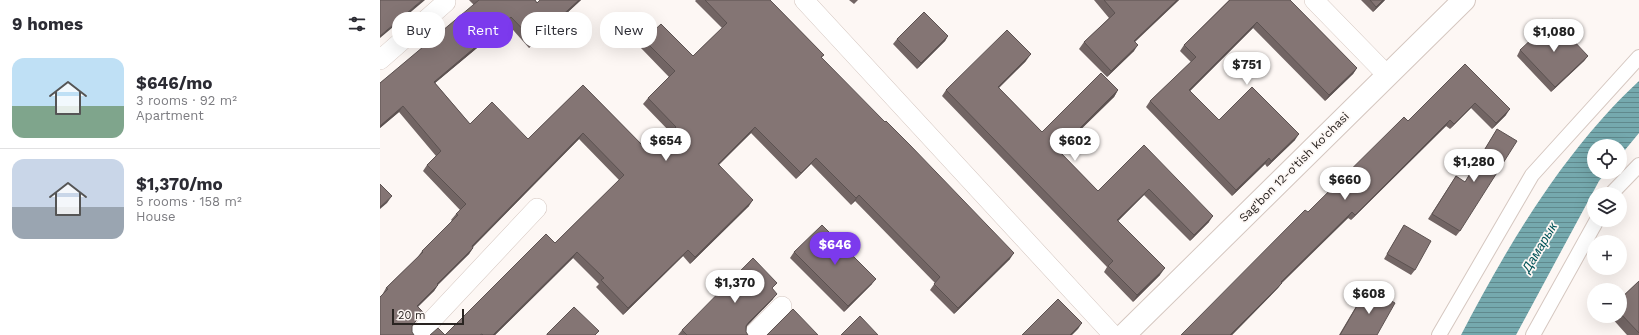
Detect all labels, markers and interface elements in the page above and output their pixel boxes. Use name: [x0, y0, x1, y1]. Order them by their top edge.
chip: Buy: [392, 12, 445, 48]
chip: Rent: [453, 12, 513, 48]
chip: Filters: [521, 12, 592, 48]
chip: New: [600, 12, 657, 48]
icon: filters: [346, 13, 368, 35]
text: 9 homes: [12, 14, 83, 34]
pin: $1,080: [1521, 19, 1587, 53]
text: $1,080: [1533, 24, 1575, 39]
pin: $751: [1223, 52, 1271, 86]
text: $751: [1232, 57, 1262, 72]
text: $646/mo: [136, 73, 212, 93]
icon: home: [44, 74, 92, 122]
text: 3 rooms · 92 m²: [136, 93, 237, 108]
text: Apartment: [136, 108, 204, 123]
street label: Sag'bon 12-o'tish ko'chasi: [1236, 109, 1352, 225]
pin: $654: [642, 128, 690, 162]
pin: $602: [1051, 128, 1099, 162]
text: $654: [650, 133, 682, 148]
text: $602: [1059, 133, 1091, 148]
map controls: [1587, 139, 1627, 323]
button: locate: [1587, 139, 1627, 179]
pin: $1,280: [1441, 149, 1507, 183]
text: $1,280: [1453, 154, 1495, 169]
pin: $660: [1321, 167, 1369, 201]
text: $660: [1329, 172, 1361, 187]
text: $1,370/mo: [136, 174, 223, 194]
icon: home: [44, 175, 92, 223]
button: layers: [1587, 187, 1627, 227]
text: 5 rooms · 158 m²: [136, 194, 242, 209]
text: House: [136, 209, 176, 224]
water label: Дамарык: [1518, 219, 1561, 277]
pin: $646: [811, 232, 859, 266]
button: +: [1587, 235, 1627, 275]
text: $646: [819, 237, 851, 252]
pin: $1,370: [702, 270, 768, 304]
text: $1,370: [715, 275, 756, 290]
pin: $608: [1345, 281, 1393, 315]
button: −: [1587, 283, 1627, 323]
text: $608: [1353, 286, 1385, 301]
scale bar: [392, 307, 464, 326]
text: 20 m: [398, 309, 426, 322]

